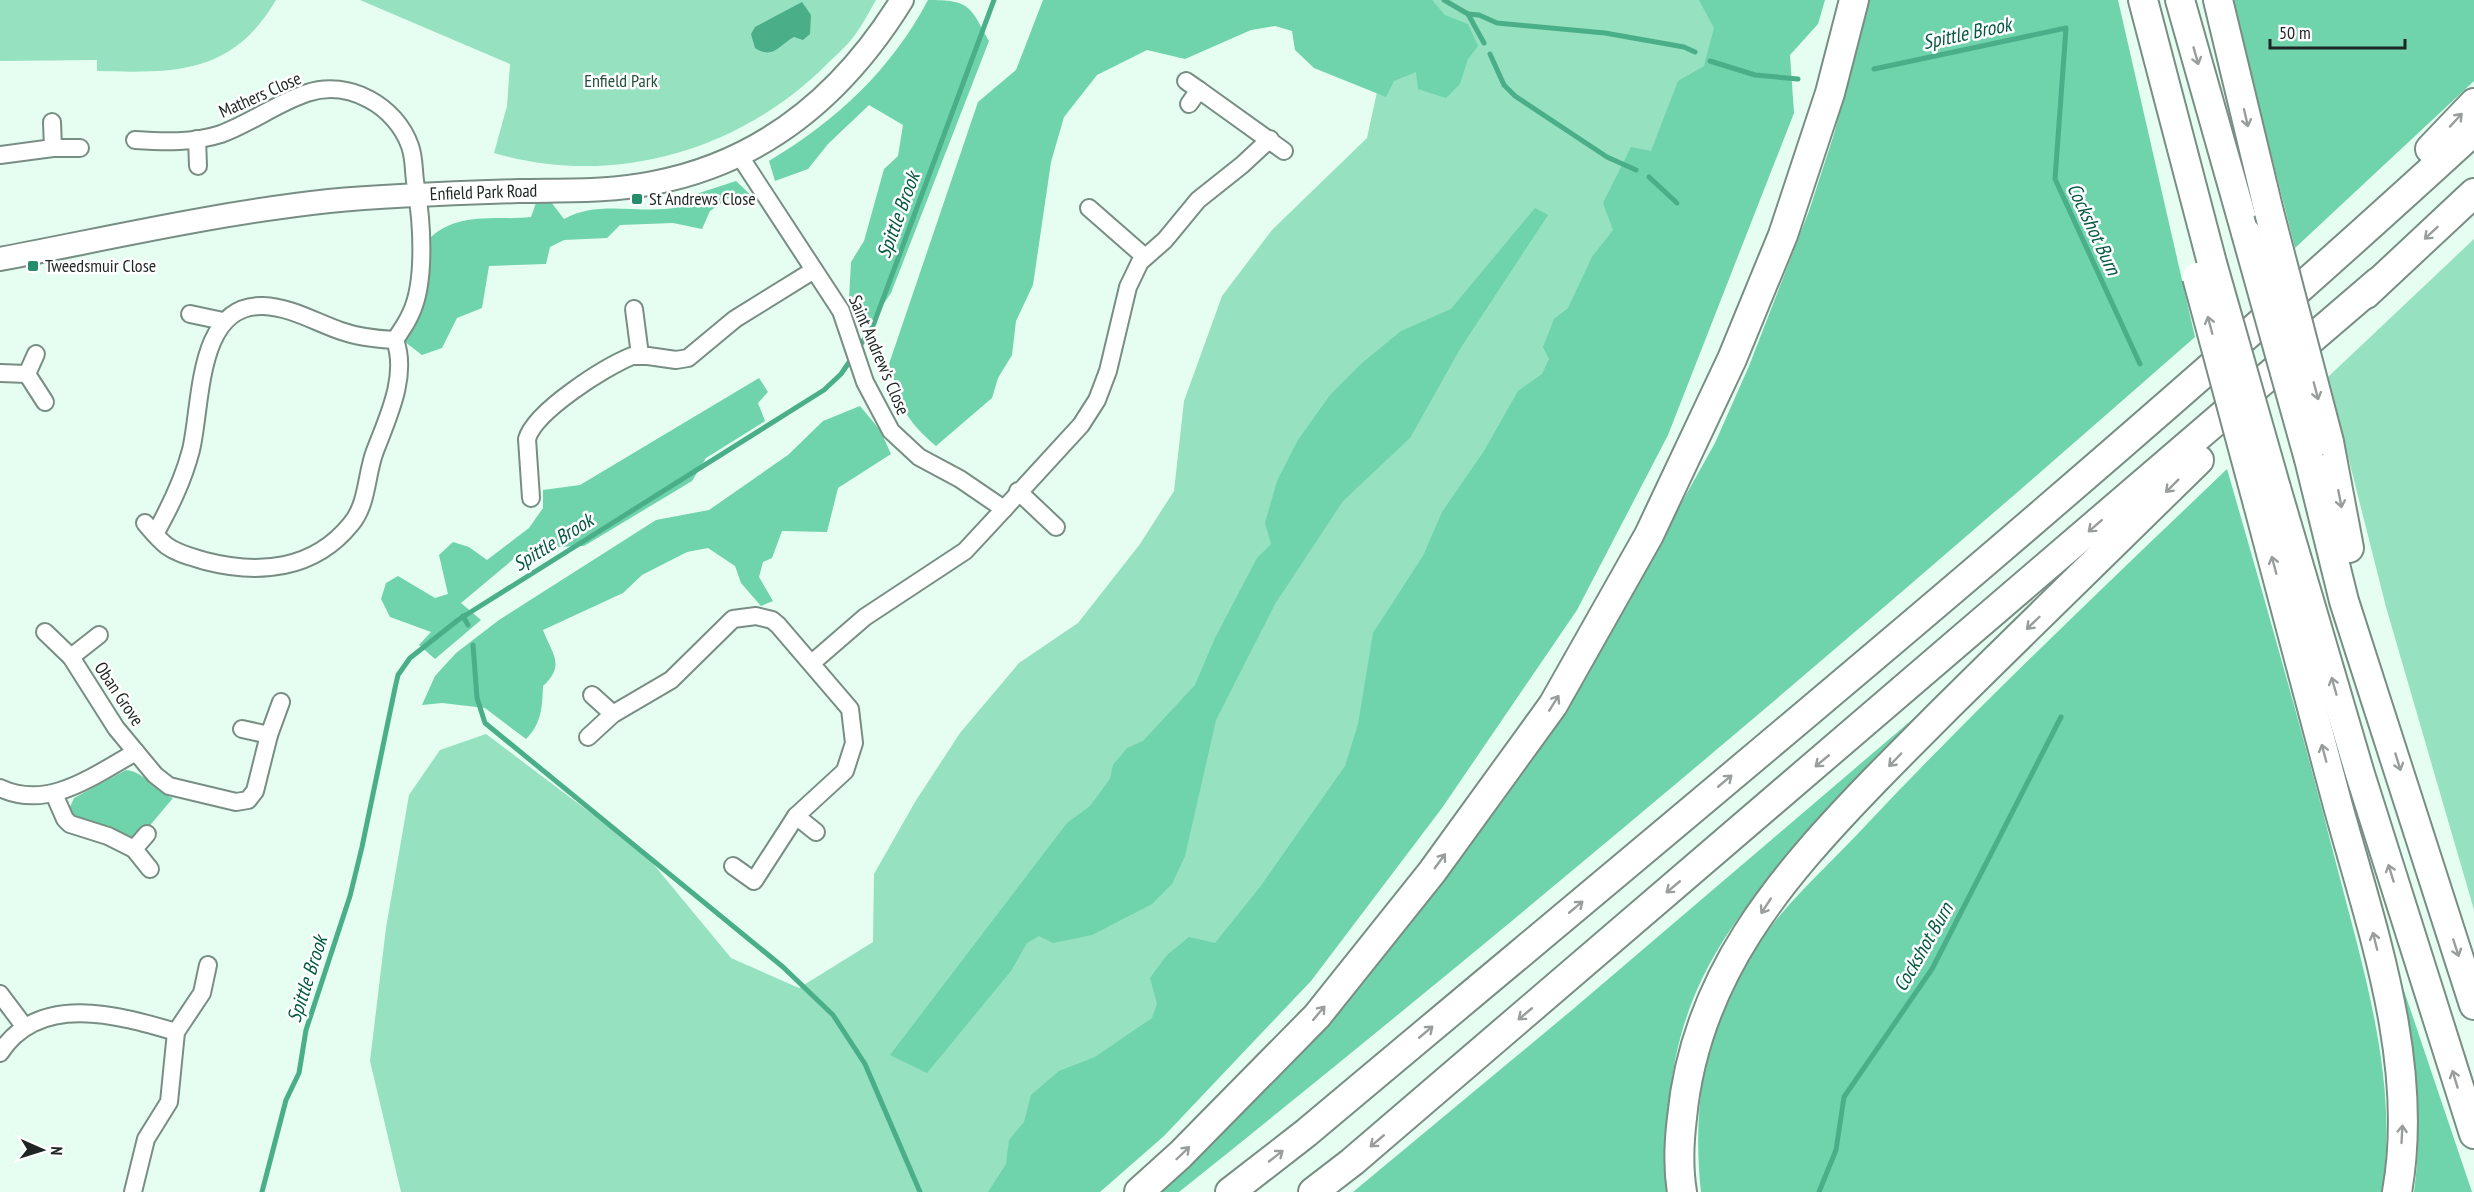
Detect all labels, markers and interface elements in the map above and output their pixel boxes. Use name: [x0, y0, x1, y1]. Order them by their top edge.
water label: Spittle Brook: [1920, 10, 2016, 55]
scale bar: [2270, 12, 2405, 50]
text: 50 m: [2279, 21, 2311, 44]
one-way arrow: [2191, 46, 2202, 65]
street label: Mathers Close: [215, 66, 304, 123]
park label: Enfield Park: [584, 69, 658, 92]
one-way arrow: [2241, 108, 2253, 127]
one-way arrow: [2449, 113, 2463, 128]
water label: Spittle Brook: [870, 166, 926, 262]
street label: Enfield Park Road: [429, 179, 537, 205]
water label: Cockshot Burn: [2061, 179, 2127, 280]
place label: St Andrews Close: [649, 187, 756, 210]
marker: St Andrews Close: [630, 192, 644, 206]
one-way arrow: [2424, 225, 2439, 240]
place label: Tweedsmuir Close: [45, 254, 156, 277]
marker: Tweedsmuir Close: [26, 259, 40, 273]
street label: Saint Andrew's Close: [844, 291, 915, 418]
one-way arrow: [2204, 316, 2215, 335]
one-way arrow: [2310, 381, 2322, 400]
one-way arrow: [2165, 478, 2180, 493]
one-way arrow: [2335, 489, 2346, 508]
water label: Spittle Brook: [508, 506, 600, 577]
one-way arrow: [2088, 519, 2103, 533]
one-way arrow: [2268, 555, 2279, 574]
one-way arrow: [2026, 615, 2041, 630]
street label: Oban Grove: [90, 657, 149, 730]
one-way arrow: [2328, 677, 2339, 696]
one-way arrow: [1547, 694, 1560, 711]
one-way arrow: [2318, 744, 2329, 763]
one-way arrow: [1888, 752, 1902, 767]
one-way arrow: [2393, 752, 2404, 771]
one-way arrow: [1815, 754, 1830, 768]
one-way arrow: [1717, 775, 1733, 788]
one-way arrow: [1434, 853, 1446, 869]
one-way arrow: [2384, 864, 2395, 883]
one-way arrow: [1665, 881, 1681, 894]
one-way arrow: [1759, 897, 1772, 914]
water label: Cockshot Burn: [1887, 897, 1959, 996]
one-way arrow: [1568, 900, 1584, 913]
water label: Spittle Brook: [281, 930, 334, 1026]
one-way arrow: [2368, 932, 2380, 951]
one-way arrow: [2451, 938, 2462, 957]
one-way arrow: [1312, 1006, 1326, 1021]
one-way arrow: [1518, 1007, 1533, 1021]
one-way arrow: [1418, 1026, 1434, 1039]
one-way arrow: [2449, 1070, 2460, 1089]
north arrow: [12, 1120, 72, 1180]
one-way arrow: [2396, 1124, 2407, 1144]
one-way arrow: [1369, 1134, 1385, 1147]
text: N: [47, 1146, 67, 1156]
one-way arrow: [1175, 1146, 1190, 1160]
one-way arrow: [1268, 1150, 1284, 1163]

